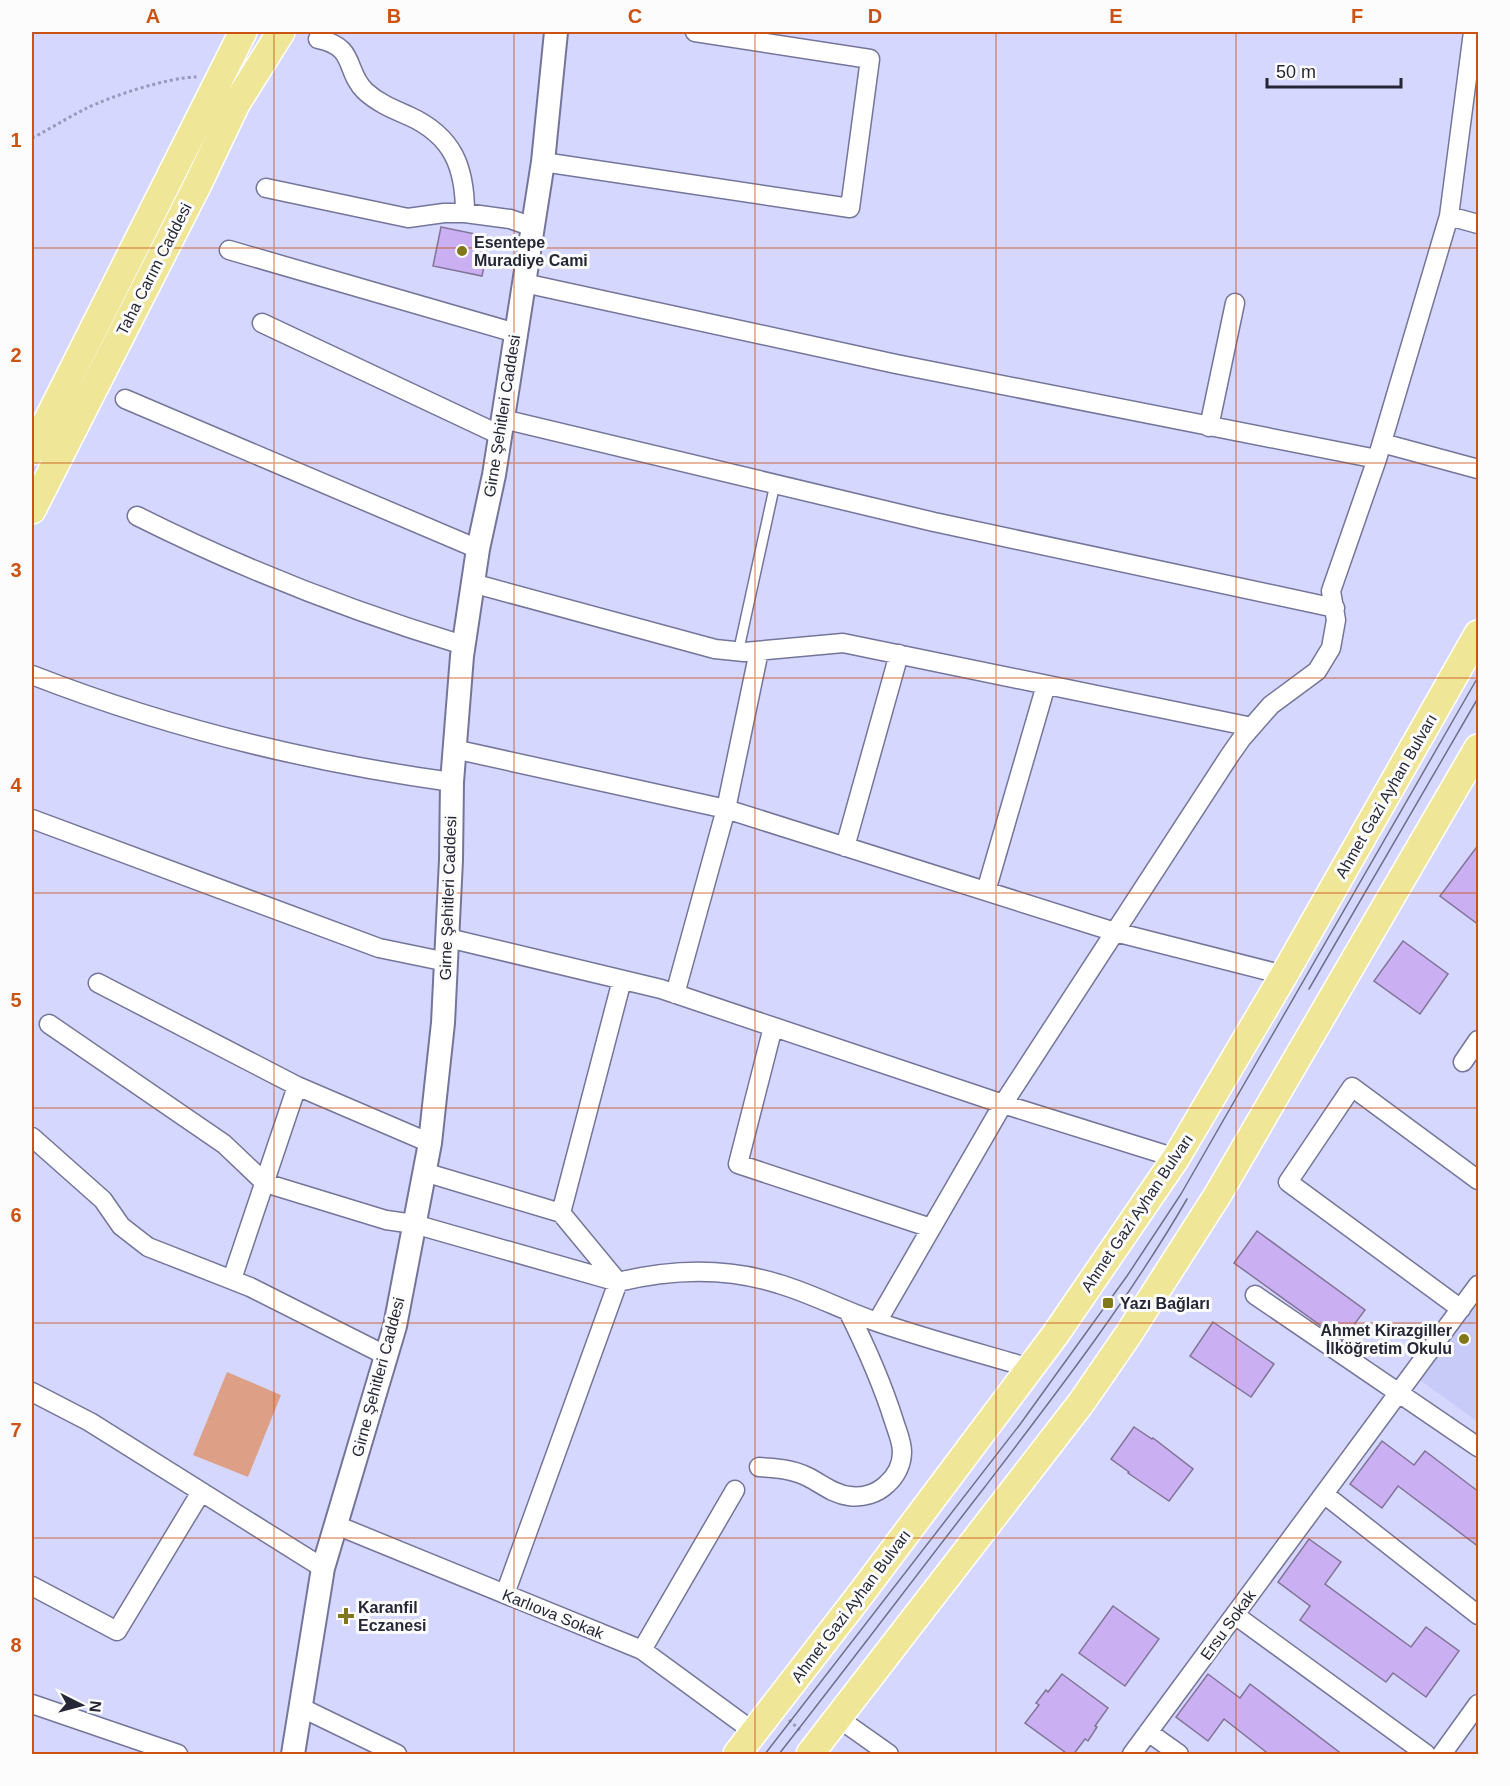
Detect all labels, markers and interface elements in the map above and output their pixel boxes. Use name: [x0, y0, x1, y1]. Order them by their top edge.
text: A: [146, 5, 160, 27]
text: B: [387, 5, 401, 27]
text: C: [628, 5, 642, 27]
text: D: [868, 5, 882, 27]
text: E: [1109, 5, 1123, 27]
text: F: [1351, 5, 1363, 27]
scale bar: [1267, 51, 1400, 89]
text: 50 m: [1276, 62, 1316, 82]
text: 1: [10, 129, 22, 151]
street label: Taha Carım Caddesi: [113, 200, 195, 338]
place label: Esentepe Muradiye Cami: [474, 234, 588, 269]
marker: Esentepe Muradiye Cami: [455, 244, 469, 258]
street label: Girne Şehitleri Caddesi: [481, 333, 523, 499]
text: 2: [10, 344, 22, 366]
text: 3: [10, 559, 22, 581]
street label: Ahmet Gazi Ayhan Bulvarı: [1332, 711, 1440, 881]
text: 4: [10, 774, 22, 796]
street label: Girne Şehitleri Caddesi: [437, 815, 459, 981]
text: 5: [10, 989, 22, 1011]
street label: Ahmet Gazi Ayhan Bulvarı: [1078, 1131, 1196, 1295]
text: 6: [10, 1204, 22, 1226]
street label: Girne Şehitleri Caddesi: [348, 1295, 408, 1459]
place label: Yazı Bağları: [1120, 1295, 1210, 1312]
marker: Yazı Bağları: [1101, 1296, 1115, 1310]
place label: Ahmet Kirazgiller İlköğretim Okulu: [1320, 1322, 1452, 1357]
marker: Ahmet Kirazgiller İlköğretim Okulu: [1457, 1332, 1471, 1346]
text: 7: [10, 1419, 22, 1441]
street label: Ahmet Gazi Ayhan Bulvarı: [788, 1526, 914, 1686]
street label: Karlıova Sokak: [500, 1586, 607, 1642]
street label: Ersu Sokak: [1197, 1586, 1260, 1663]
place label: Karanfil Eczanesi: [358, 1599, 426, 1634]
marker: Karanfil Eczanesi: [339, 1609, 353, 1623]
text: 8: [10, 1634, 22, 1656]
north arrow: [51, 1675, 111, 1735]
text: N: [86, 1700, 104, 1713]

